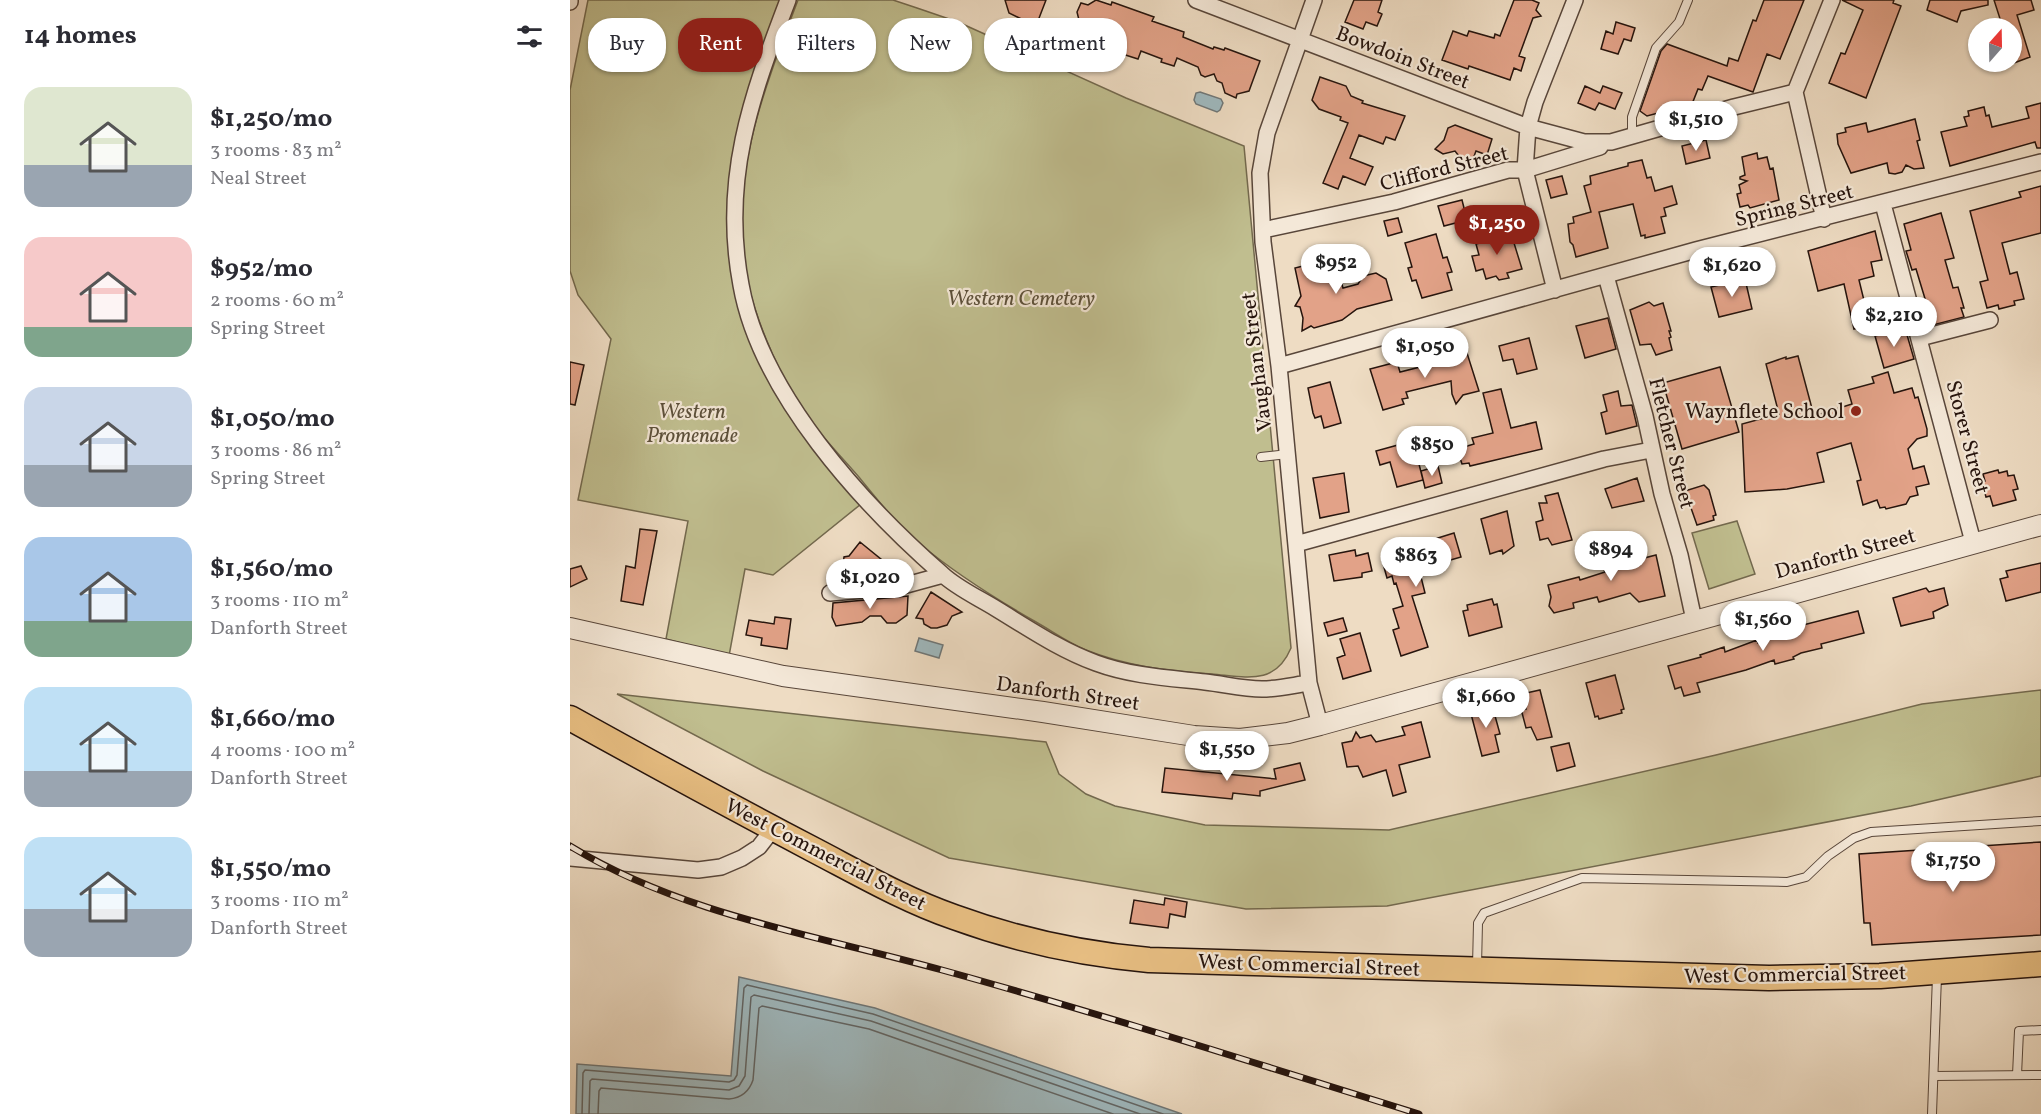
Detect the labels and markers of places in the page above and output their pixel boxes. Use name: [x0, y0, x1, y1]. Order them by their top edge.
pin: $1,510: [1647, 101, 1745, 152]
pin: $1,250: [1448, 205, 1546, 256]
pin: $952: [1300, 244, 1372, 295]
pin: $1,620: [1683, 247, 1781, 298]
pin: $2,210: [1845, 297, 1943, 348]
pin: $1,050: [1376, 328, 1474, 379]
place label: Waynflete School: [1685, 398, 1844, 427]
marker: Waynflete School: [1849, 404, 1863, 418]
pin: $850: [1396, 426, 1468, 477]
pin: $894: [1575, 531, 1647, 582]
pin: $863: [1380, 537, 1452, 588]
pin: $1,020: [821, 559, 919, 610]
pin: $1,560: [1714, 601, 1812, 652]
pin: $1,660: [1437, 678, 1535, 729]
pin: $1,550: [1178, 731, 1276, 782]
pin: $1,750: [1904, 842, 2002, 893]

